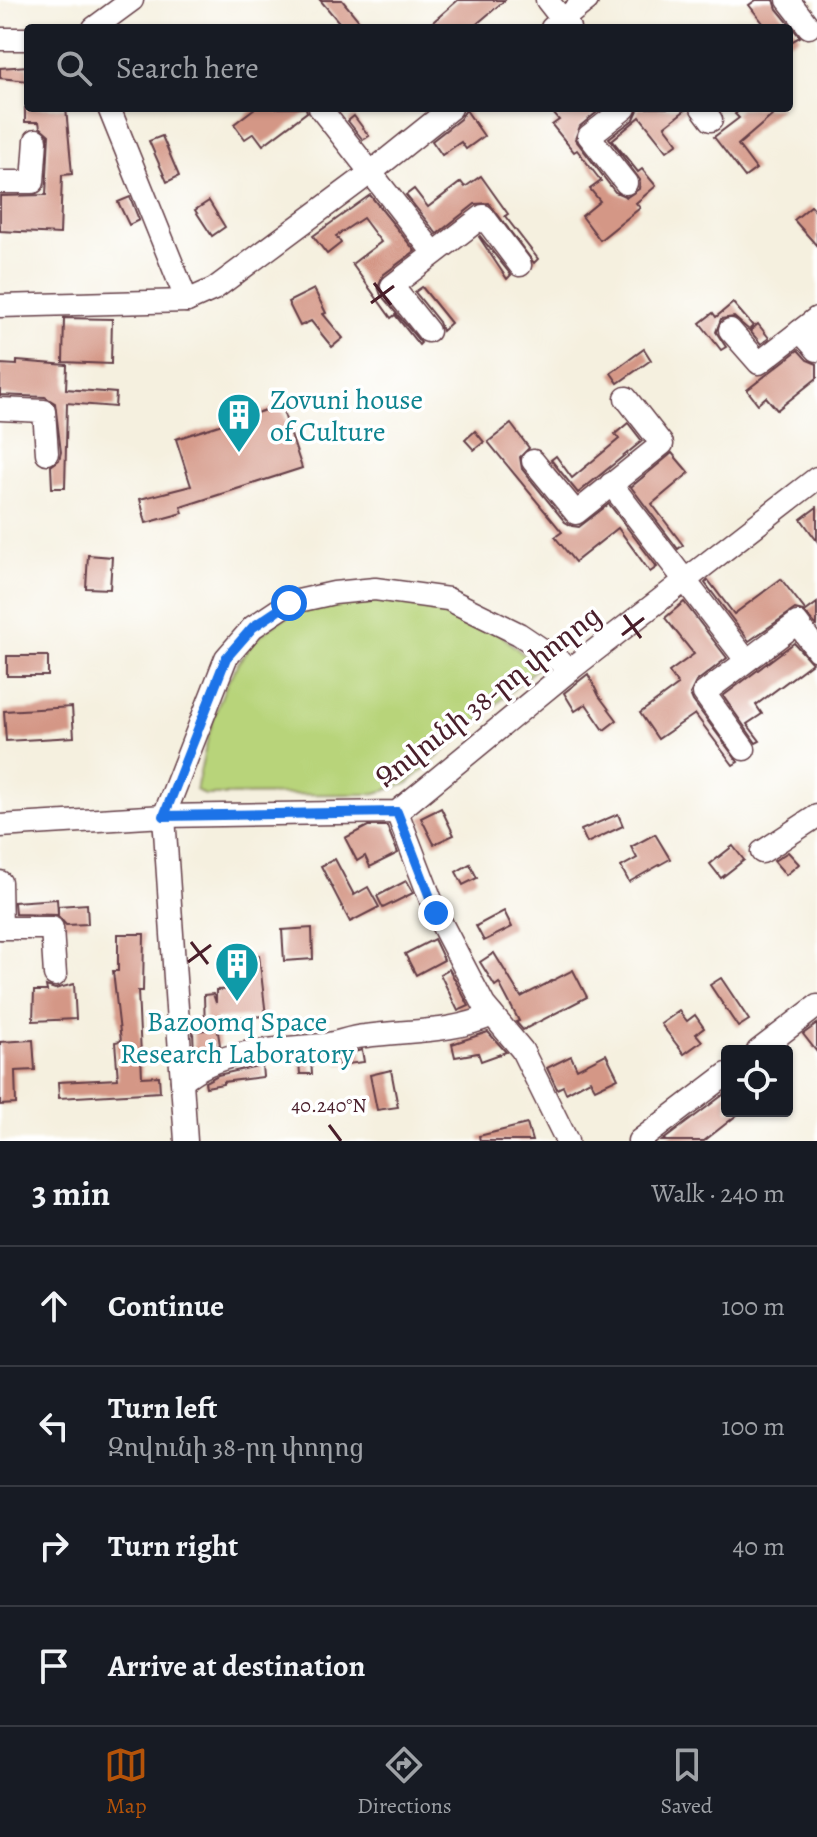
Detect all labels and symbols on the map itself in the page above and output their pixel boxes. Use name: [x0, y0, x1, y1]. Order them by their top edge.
place label: Zovuni house of Culture: [270, 381, 423, 451]
building icon: Zovuni house of Culture: [215, 391, 263, 454]
route start: [271, 585, 307, 621]
street label: Զովունի 38-րդ փողոց: [368, 597, 609, 797]
route end: [418, 895, 454, 931]
building icon: Bazoomq Space Research Laboratory: [213, 940, 261, 1003]
place label: Bazoomq Space Research Laboratory: [120, 1003, 355, 1073]
text: 40.240°N: [291, 1092, 367, 1119]

